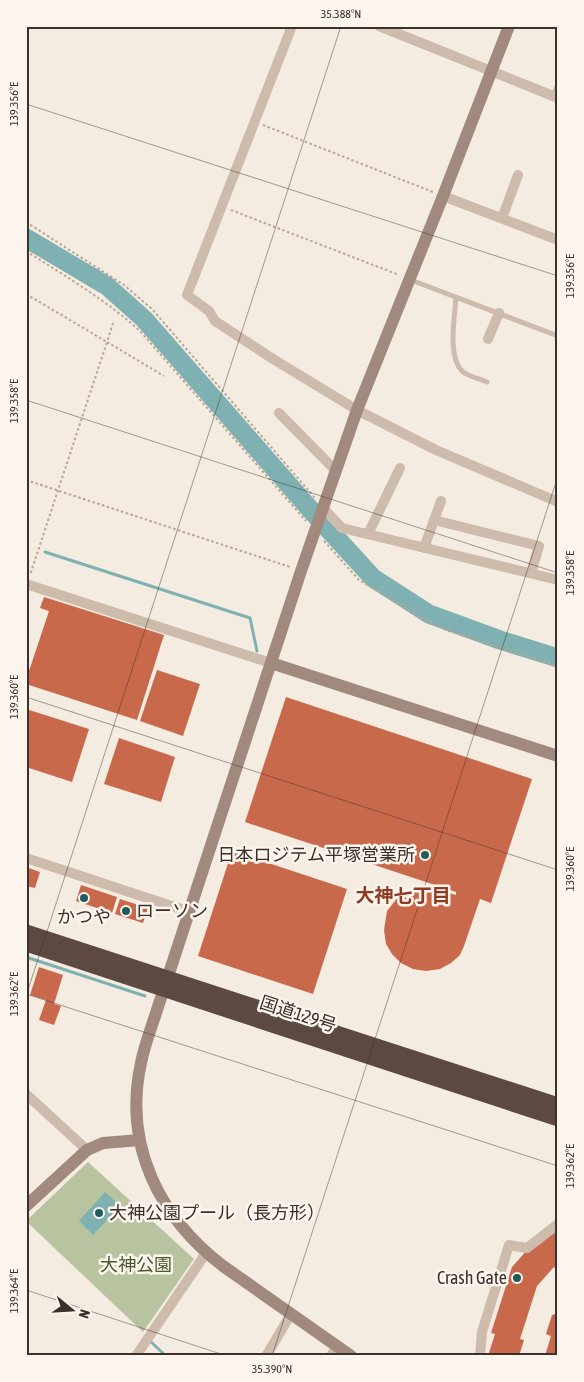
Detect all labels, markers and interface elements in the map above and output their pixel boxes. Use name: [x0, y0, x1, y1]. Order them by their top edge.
text: 35.388°N: [321, 7, 361, 21]
text: 139.356°E: [7, 82, 21, 126]
text: 139.356°E: [563, 254, 577, 298]
text: 139.358°E: [7, 379, 21, 423]
text: 139.358°E: [563, 551, 577, 595]
text: 139.360°E: [7, 675, 21, 719]
place label: 日本ロジテム平塚営業所: [218, 844, 415, 865]
text: 139.360°E: [563, 847, 577, 891]
marker: 日本ロジテム平塚営業所: [419, 849, 431, 861]
district label: 大神七丁目: [355, 884, 451, 906]
marker: かつや: [78, 892, 90, 904]
place label: ローソン: [136, 900, 208, 921]
marker: ローソン: [120, 905, 132, 917]
place label: かつや: [57, 906, 111, 927]
text: 139.362°E: [7, 972, 21, 1016]
street label: 国道129号: [257, 991, 339, 1036]
text: 139.362°E: [563, 1144, 577, 1188]
place label: 大神公園プール（長方形）: [109, 1202, 325, 1223]
marker: 大神公園プール（長方形）: [93, 1207, 105, 1219]
park label: 大神公園: [100, 1254, 172, 1275]
place label: Crash Gate: [437, 1267, 507, 1288]
text: 139.364°E: [7, 1269, 21, 1313]
marker: Crash Gate: [511, 1272, 523, 1284]
north arrow: [48, 1284, 98, 1334]
text: N: [75, 1308, 93, 1320]
text: 35.390°N: [252, 1362, 292, 1376]

